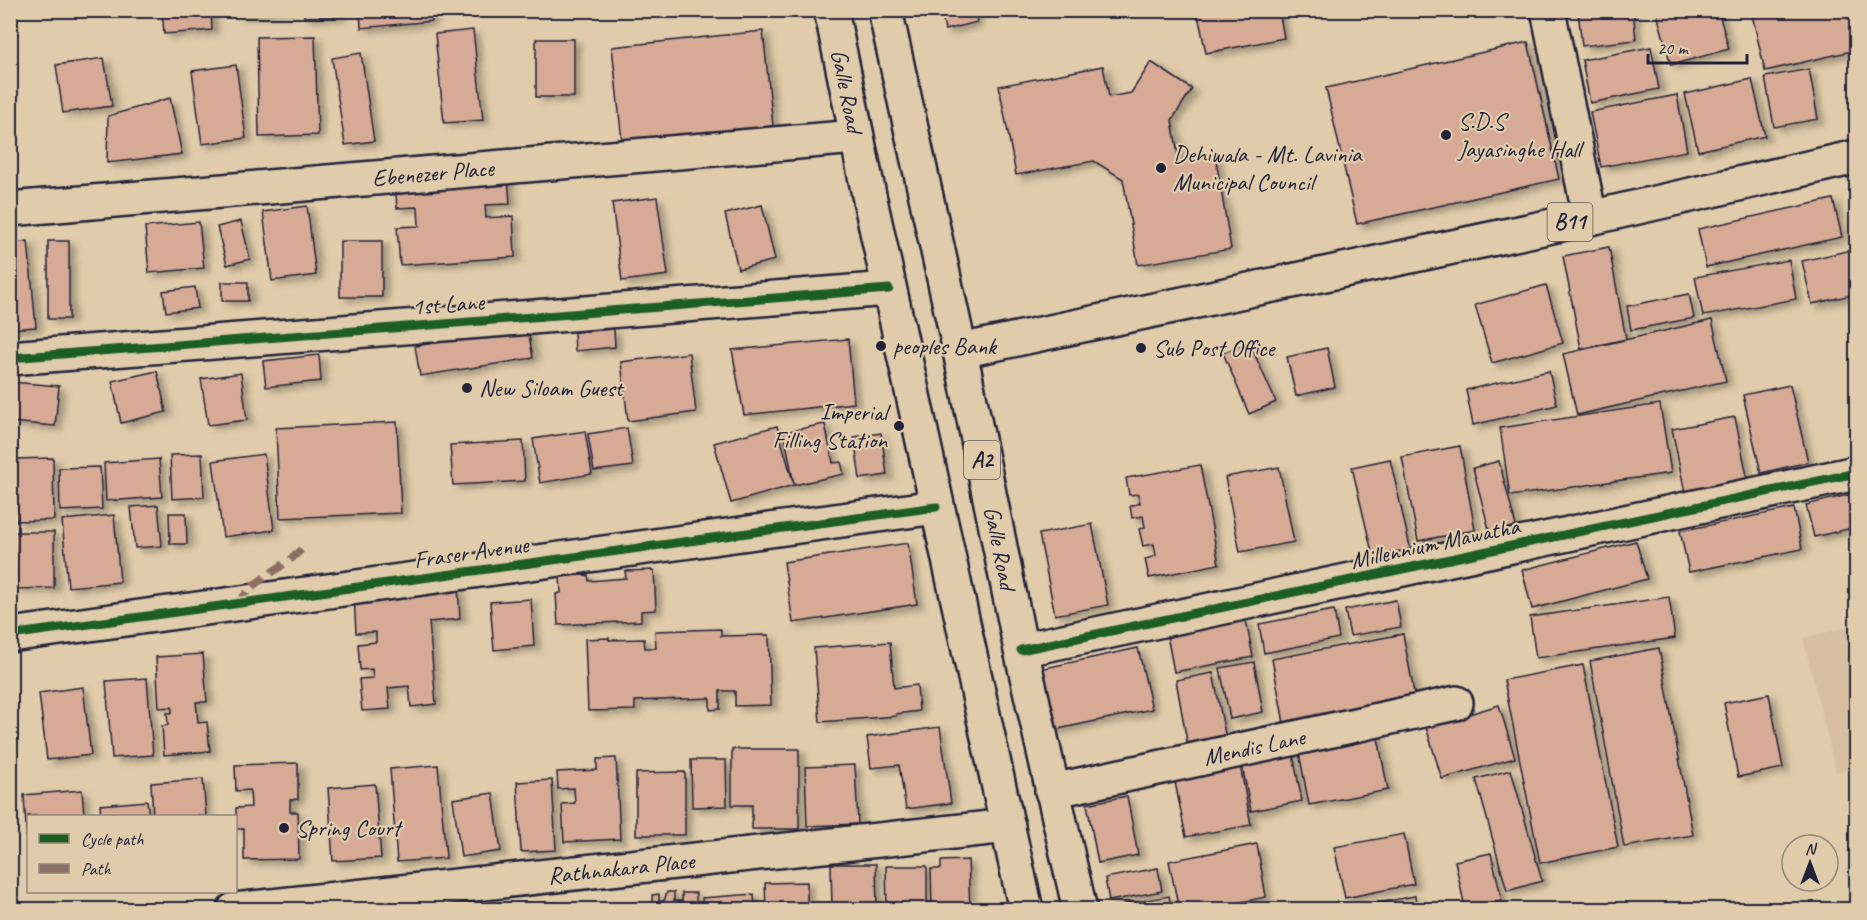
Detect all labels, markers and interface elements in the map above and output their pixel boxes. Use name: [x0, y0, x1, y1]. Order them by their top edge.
scale bar: [1648, 27, 1747, 65]
text: 20 m: [1657, 37, 1690, 59]
street label: Galle Road: [824, 47, 870, 139]
place label: S.D.S Jayasinghe Hall: [1457, 106, 1585, 164]
marker: S.D.S Jayasinghe Hall: [1439, 128, 1453, 142]
place label: Dehiwala - Mt. Lavinia Municipal Council: [1173, 139, 1363, 197]
street label: Ebenezer Place: [371, 153, 497, 193]
marker: Dehiwala - Mt. Lavinia Municipal Council: [1154, 161, 1168, 175]
road number: B11: [1548, 203, 1592, 241]
street label: 1st Lane: [411, 286, 487, 321]
place label: peoples Bank: [893, 331, 998, 361]
place label: Sub Post Office: [1153, 333, 1276, 363]
marker: peoples Bank: [874, 339, 888, 353]
marker: Sub Post Office: [1134, 341, 1148, 355]
place label: New Siloam Guest: [479, 373, 625, 403]
marker: New Siloam Guest: [460, 381, 474, 395]
place label: Imperial Filling Station: [772, 397, 891, 455]
marker: Imperial Filling Station: [892, 419, 906, 433]
road number: A2: [964, 441, 1000, 479]
street label: Galle Road: [977, 504, 1023, 596]
street label: Millennium Mawatha: [1348, 510, 1524, 576]
street label: Fraser Avenue: [412, 529, 532, 575]
street label: Mendis Lane: [1201, 721, 1309, 772]
place label: Spring Court: [296, 813, 403, 843]
legend: [27, 815, 237, 893]
marker: Spring Court: [277, 821, 291, 835]
text: Cycle path: [81, 828, 144, 850]
north arrow: [1780, 833, 1840, 893]
text: N: [1805, 839, 1818, 859]
street label: Rathnakara Place: [546, 845, 698, 891]
text: Path: [81, 858, 111, 880]

